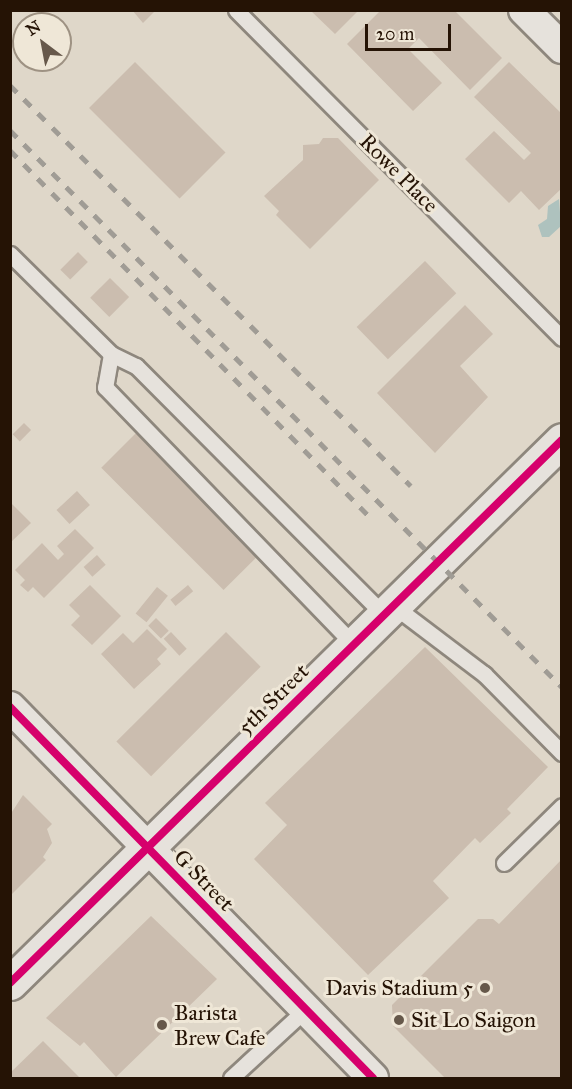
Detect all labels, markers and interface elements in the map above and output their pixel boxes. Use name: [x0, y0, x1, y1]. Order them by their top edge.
north arrow: [12, 12, 72, 72]
scale bar: [368, 12, 454, 50]
text: N: [22, 16, 44, 40]
text: 20 m: [376, 23, 414, 45]
street label: Rowe Place: [354, 128, 444, 218]
street label: 5th Street: [232, 658, 314, 740]
street label: G Street: [168, 844, 240, 916]
place label: Davis Stadium 5: [325, 975, 473, 1001]
marker: Davis Stadium 5: [478, 981, 492, 995]
place label: Barista Brew Cafe: [174, 999, 266, 1050]
place label: Sit Lo Saigon: [411, 1007, 536, 1033]
marker: Sit Lo Saigon: [392, 1013, 406, 1027]
marker: Barista Brew Cafe: [155, 1018, 169, 1032]

